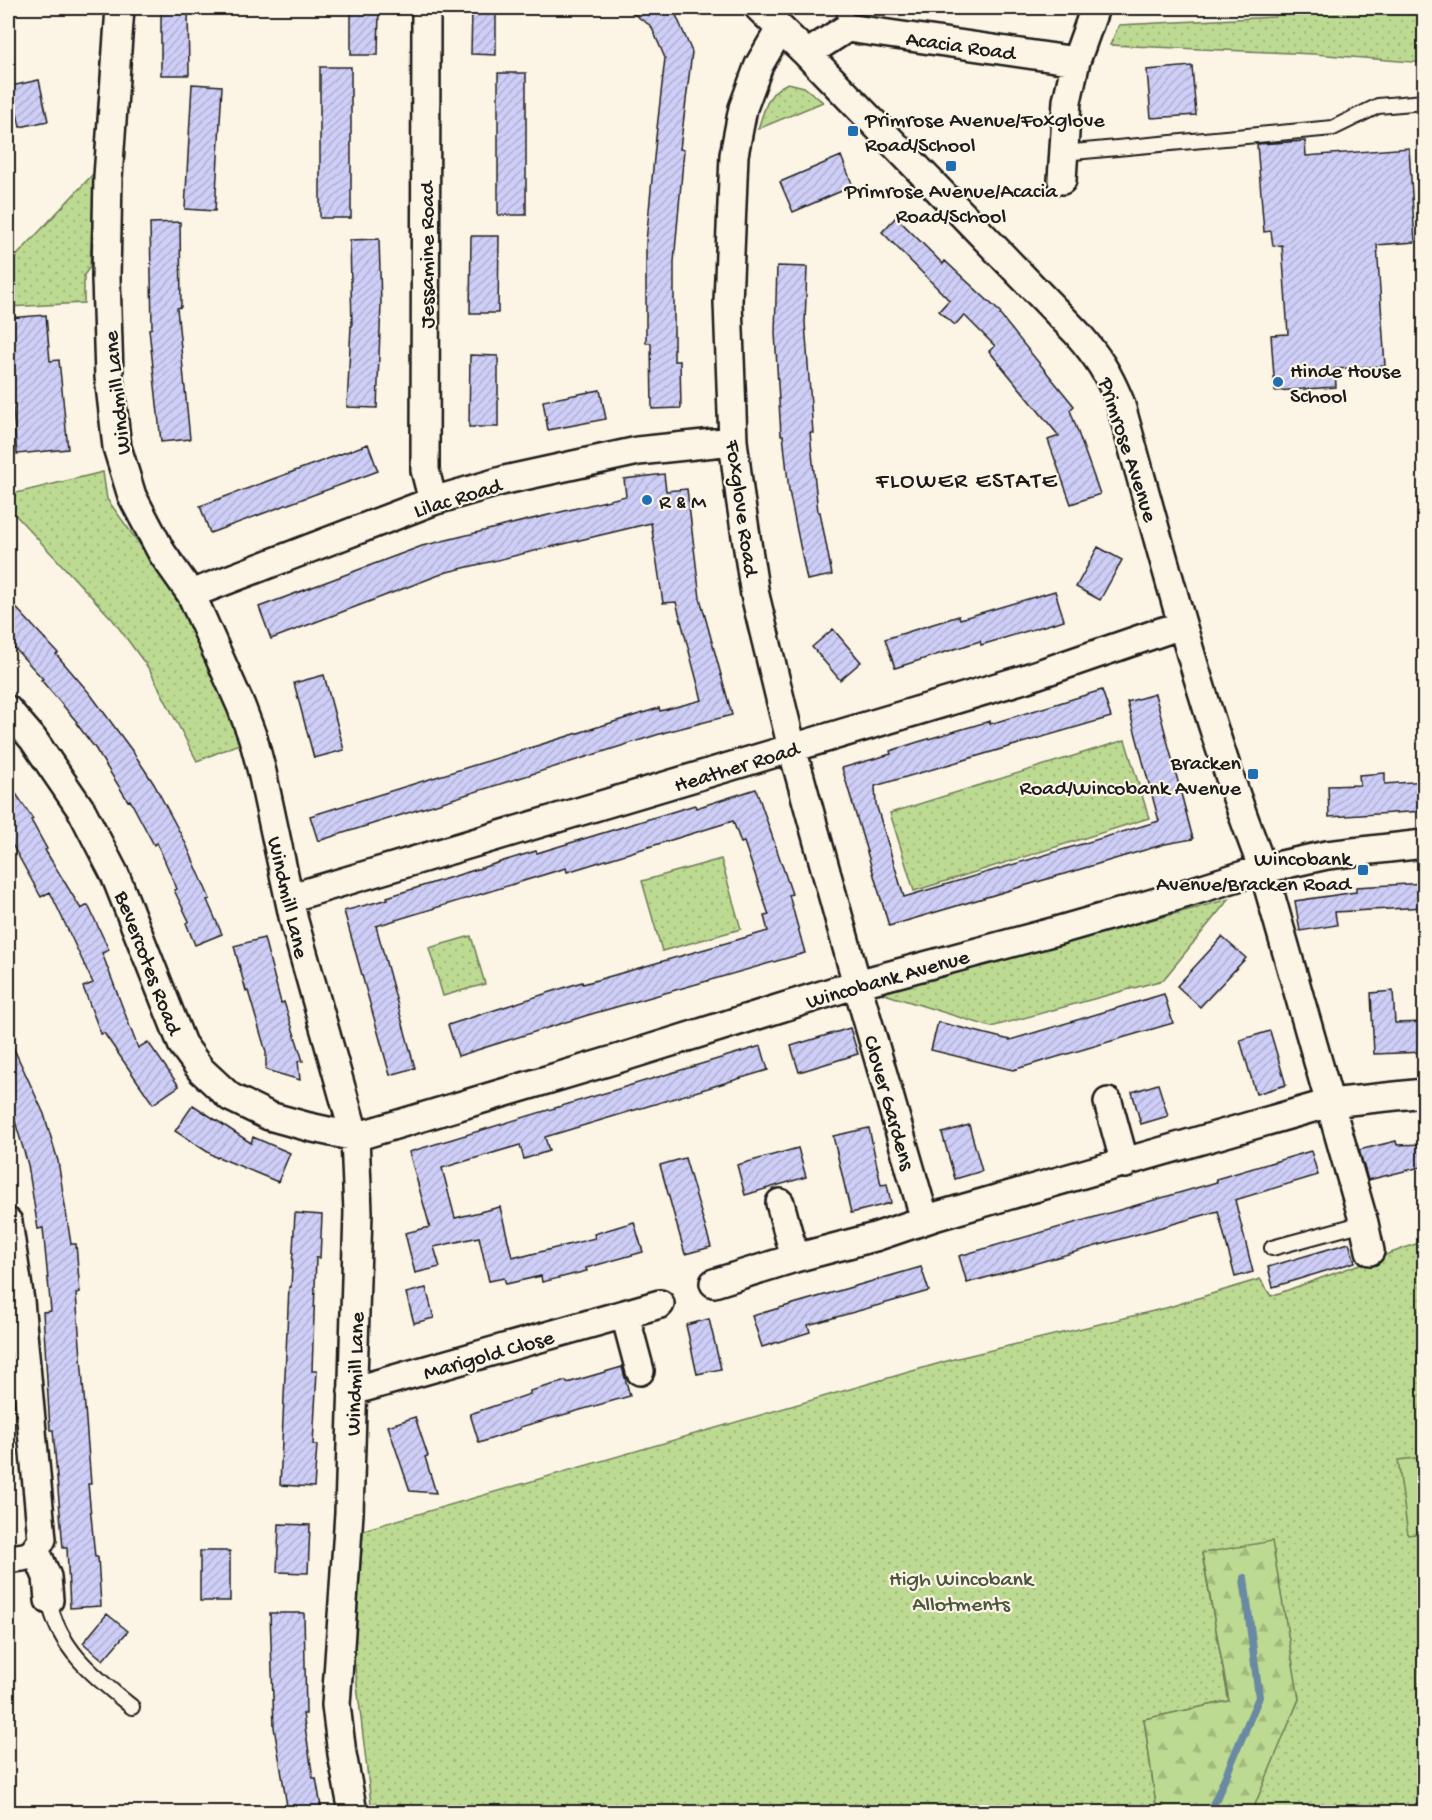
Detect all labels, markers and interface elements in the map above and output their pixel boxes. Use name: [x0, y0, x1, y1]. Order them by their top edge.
street label: Acacia Road: [904, 27, 1019, 69]
place label: Primrose Avenue/Foxglove Road/School: [864, 109, 1105, 160]
marker: Primrose Avenue/Foxglove Road/School: [846, 124, 860, 138]
marker: Primrose Avenue/Acacia Road/School: [944, 159, 958, 173]
street label: Jessamine Road: [416, 179, 442, 328]
place label: Primrose Avenue/Acacia Road/School: [844, 180, 1058, 231]
street label: Windmill Lane: [99, 329, 138, 456]
place label: Hinde House School: [1290, 360, 1402, 411]
street label: Primrose Avenue: [1090, 374, 1162, 526]
marker: Hinde House School: [1271, 375, 1285, 389]
street label: Foxglove Road: [717, 438, 763, 580]
district label: FLOWER ESTATE: [875, 468, 1058, 497]
street label: Lilac Road: [411, 474, 507, 526]
place label: R & M: [659, 491, 707, 517]
marker: R & M: [640, 493, 654, 507]
street label: Heather Road: [672, 737, 805, 800]
place label: Bracken Road/Wincobank Avenue: [1019, 752, 1242, 803]
marker: Bracken Road/Wincobank Avenue: [1246, 767, 1260, 781]
street label: Windmill Lane: [259, 834, 313, 962]
place label: Wincobank Avenue/Bracken Road: [1156, 848, 1353, 899]
marker: Wincobank Avenue/Bracken Road: [1356, 863, 1370, 877]
street label: Bevercotes Road: [107, 887, 186, 1041]
street label: Wincobank Avenue: [804, 945, 973, 1017]
street label: Clover Gardens: [856, 1033, 919, 1174]
street label: Windmill Lane: [342, 1311, 372, 1437]
street label: Marigold Close: [421, 1326, 558, 1388]
park label: High Wincobank Allotments: [889, 1568, 1035, 1619]

